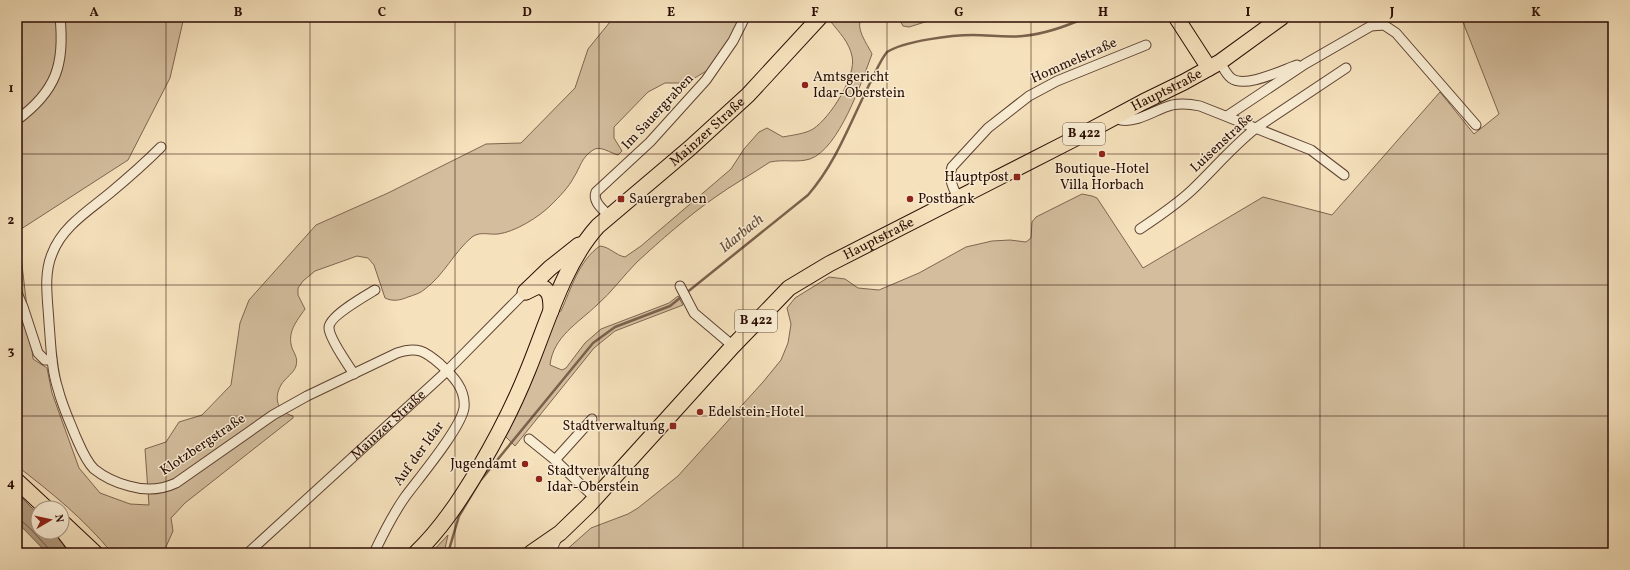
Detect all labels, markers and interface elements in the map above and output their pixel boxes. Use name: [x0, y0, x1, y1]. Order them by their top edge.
text: A: [89, 4, 99, 22]
text: B: [234, 4, 243, 22]
text: C: [378, 4, 386, 22]
text: D: [522, 4, 532, 22]
text: E: [667, 4, 675, 22]
text: F: [811, 4, 819, 22]
text: G: [954, 4, 964, 22]
text: H: [1098, 4, 1108, 22]
text: I: [1246, 4, 1251, 22]
text: J: [1389, 4, 1395, 22]
text: K: [1531, 4, 1541, 22]
street label: Hommelstraße: [1028, 33, 1120, 88]
street label: Hauptstraße: [1128, 64, 1206, 116]
place label: Amtsgericht Idar-Oberstein: [813, 68, 905, 103]
street label: Im Sauergraben: [618, 70, 698, 154]
text: 1: [8, 80, 14, 98]
marker: Amtsgericht Idar-Oberstein: [800, 80, 810, 90]
street label: Mainzer Straße: [665, 93, 749, 171]
street label: Luisenstraße: [1186, 109, 1258, 177]
road number: B 422: [1063, 123, 1105, 145]
marker: Boutique-Hotel Villa Horbach: [1097, 149, 1107, 159]
place label: Boutique-Hotel Villa Horbach: [1055, 160, 1149, 195]
place label: Hauptpost: [944, 168, 1009, 187]
marker: Hauptpost: [1012, 172, 1022, 182]
place label: Sauergraben: [629, 190, 707, 209]
place label: Postbank: [918, 190, 975, 209]
marker: Sauergraben: [616, 194, 626, 204]
marker: Postbank: [905, 194, 915, 204]
water label: Idarbach: [715, 210, 769, 258]
text: 2: [8, 212, 15, 230]
street label: Hauptstraße: [840, 213, 918, 265]
road number: B 422: [735, 310, 777, 332]
text: 3: [8, 343, 15, 361]
street label: Mainzer Straße: [347, 385, 430, 464]
place label: Edelstein-Hotel: [708, 403, 804, 422]
marker: Edelstein-Hotel: [695, 407, 705, 417]
street label: Klotzbergstraße: [157, 409, 250, 481]
place label: Stadtverwaltung: [563, 417, 665, 436]
street label: Auf der Idar: [389, 418, 449, 490]
marker: Stadtverwaltung: [668, 421, 678, 431]
place label: Jugendamt: [450, 455, 517, 474]
marker: Jugendamt: [520, 459, 530, 469]
place label: Stadtverwaltung Idar-Oberstein: [547, 462, 650, 497]
marker: Stadtverwaltung Idar-Oberstein: [534, 474, 544, 484]
text: 4: [7, 475, 15, 493]
north arrow: [30, 500, 70, 540]
text: N: [50, 514, 66, 524]

